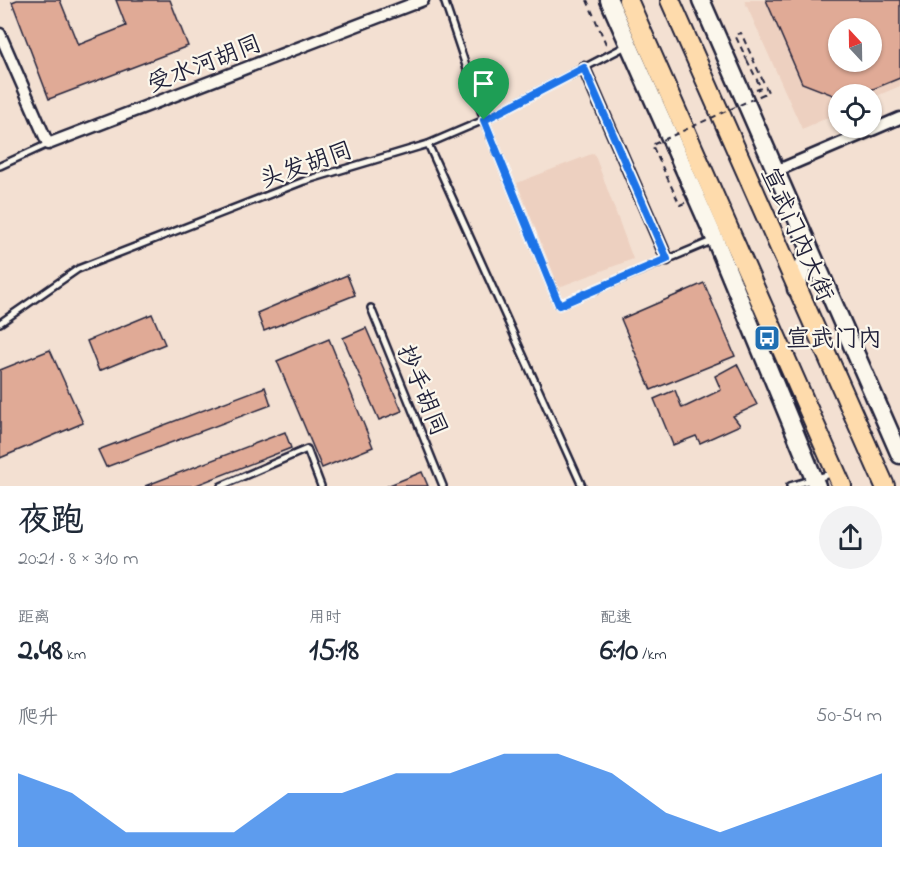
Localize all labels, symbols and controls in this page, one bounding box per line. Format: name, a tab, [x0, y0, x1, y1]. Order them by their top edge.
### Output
north arrow	[828, 18, 882, 72]
map controls	[828, 18, 882, 138]
street label: 受水河胡同	[143, 27, 267, 103]
pin	[458, 58, 509, 120]
icon: arrive	[467, 67, 500, 100]
button: locate	[828, 84, 882, 138]
street label: 头发胡同	[256, 134, 358, 199]
street label: 宣武门内大街	[750, 162, 841, 308]
bus stop icon: 宣武门内	[752, 323, 782, 353]
place label: 宣武门内	[786, 323, 882, 358]
street label: 抄手胡同	[386, 340, 455, 442]
text: 夜跑	[18, 498, 84, 546]
button: share	[819, 506, 882, 569]
text: 20:21 · 8 × 310 m	[18, 545, 139, 574]
text: 距离	[18, 606, 50, 630]
text: 用时	[309, 606, 341, 630]
text: 配速	[600, 606, 632, 630]
text: 2.48	[18, 630, 63, 674]
text: 15:18	[309, 630, 359, 674]
text: 6:10	[600, 630, 638, 674]
text: km	[63, 643, 86, 667]
text: /km	[638, 643, 667, 667]
text: 50–54 m	[816, 702, 882, 731]
text: 爬升	[18, 704, 58, 733]

